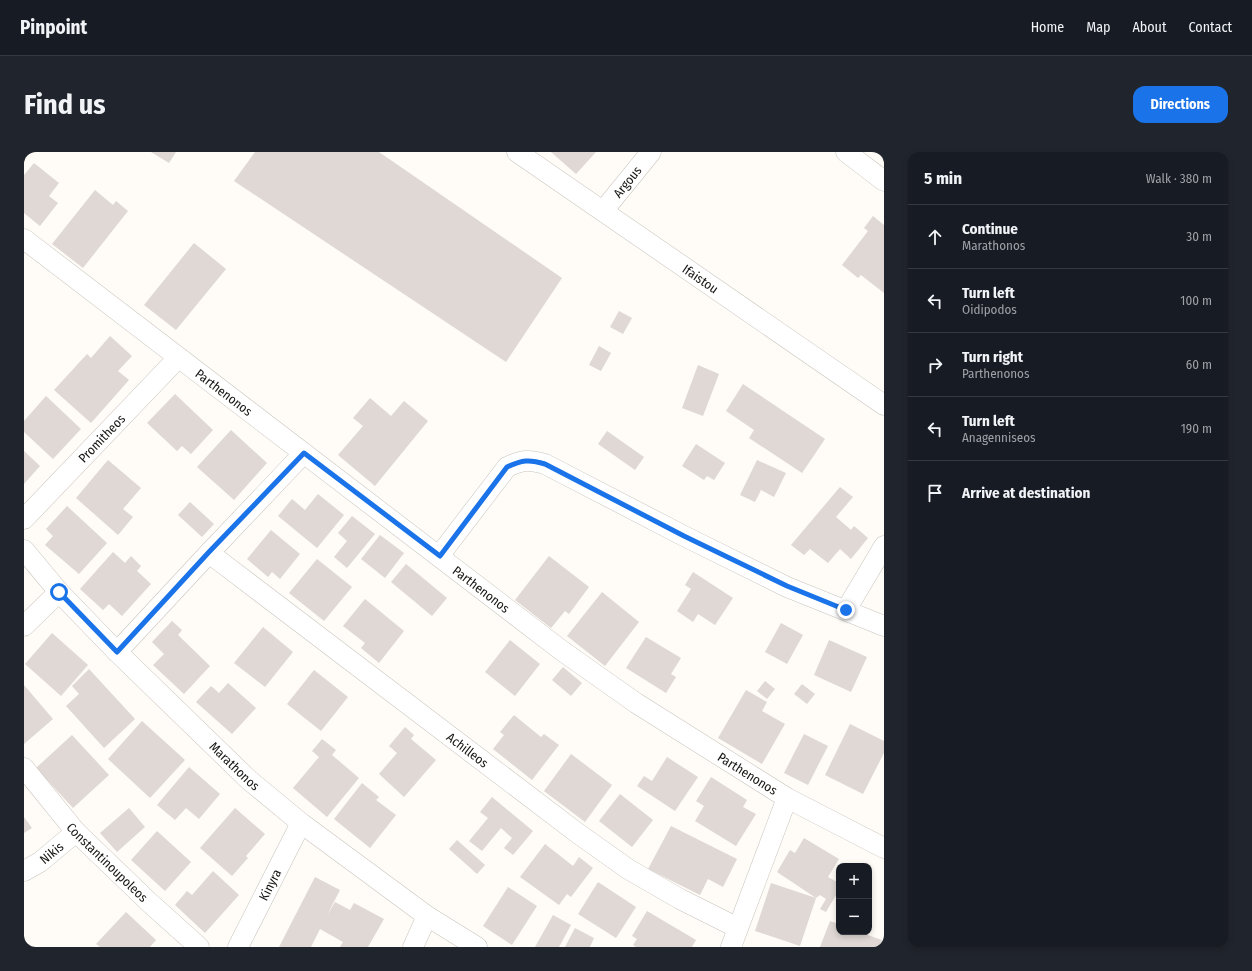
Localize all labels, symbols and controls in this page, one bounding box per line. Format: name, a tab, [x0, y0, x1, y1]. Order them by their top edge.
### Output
text: Pinpoint	[20, 16, 87, 39]
text: Home	[1031, 19, 1064, 36]
text: Map	[1086, 19, 1110, 36]
text: About	[1132, 19, 1167, 36]
text: Contact	[1189, 19, 1232, 36]
button: Directions	[1133, 86, 1228, 123]
text: Find us	[24, 88, 106, 121]
street label: Argous	[610, 162, 645, 200]
text: 5 min	[924, 168, 962, 189]
text: Walk · 380 m	[1146, 171, 1212, 186]
text: Continue	[962, 220, 1018, 238]
icon: ahead	[924, 226, 946, 248]
text: 30 m	[1186, 229, 1212, 244]
text: Marathonos	[962, 238, 1025, 253]
street label: Ifaistou	[680, 261, 721, 296]
text: Turn left	[962, 284, 1015, 302]
icon: left	[924, 290, 946, 312]
text: 100 m	[1180, 293, 1212, 308]
text: Oidipodos	[962, 302, 1017, 317]
text: Turn right	[962, 348, 1023, 366]
icon: right	[924, 354, 946, 376]
text: 60 m	[1186, 357, 1212, 372]
street label: Parthenonos	[193, 366, 256, 419]
text: Parthenonos	[962, 366, 1029, 381]
street label: Promitheos	[75, 411, 128, 465]
text: Turn left	[962, 412, 1015, 430]
icon: left	[924, 418, 946, 440]
text: 190 m	[1181, 421, 1212, 436]
text: Anagenniseos	[962, 430, 1036, 445]
icon: arrive	[924, 482, 946, 504]
text: Arrive at destination	[962, 484, 1090, 502]
street label: Parthenonos	[450, 563, 513, 616]
route start	[50, 583, 68, 601]
route end	[837, 601, 855, 619]
street label: Achilleos	[444, 729, 492, 771]
street label: Marathonos	[207, 739, 263, 794]
street label: Parthenonos	[715, 749, 781, 798]
street label: Constantinoupoleos	[64, 820, 152, 905]
street label: Nikis	[36, 838, 66, 867]
map controls	[836, 863, 872, 935]
button: +	[836, 863, 872, 899]
street label: Kinyra	[255, 866, 284, 903]
button: −	[836, 899, 872, 935]

